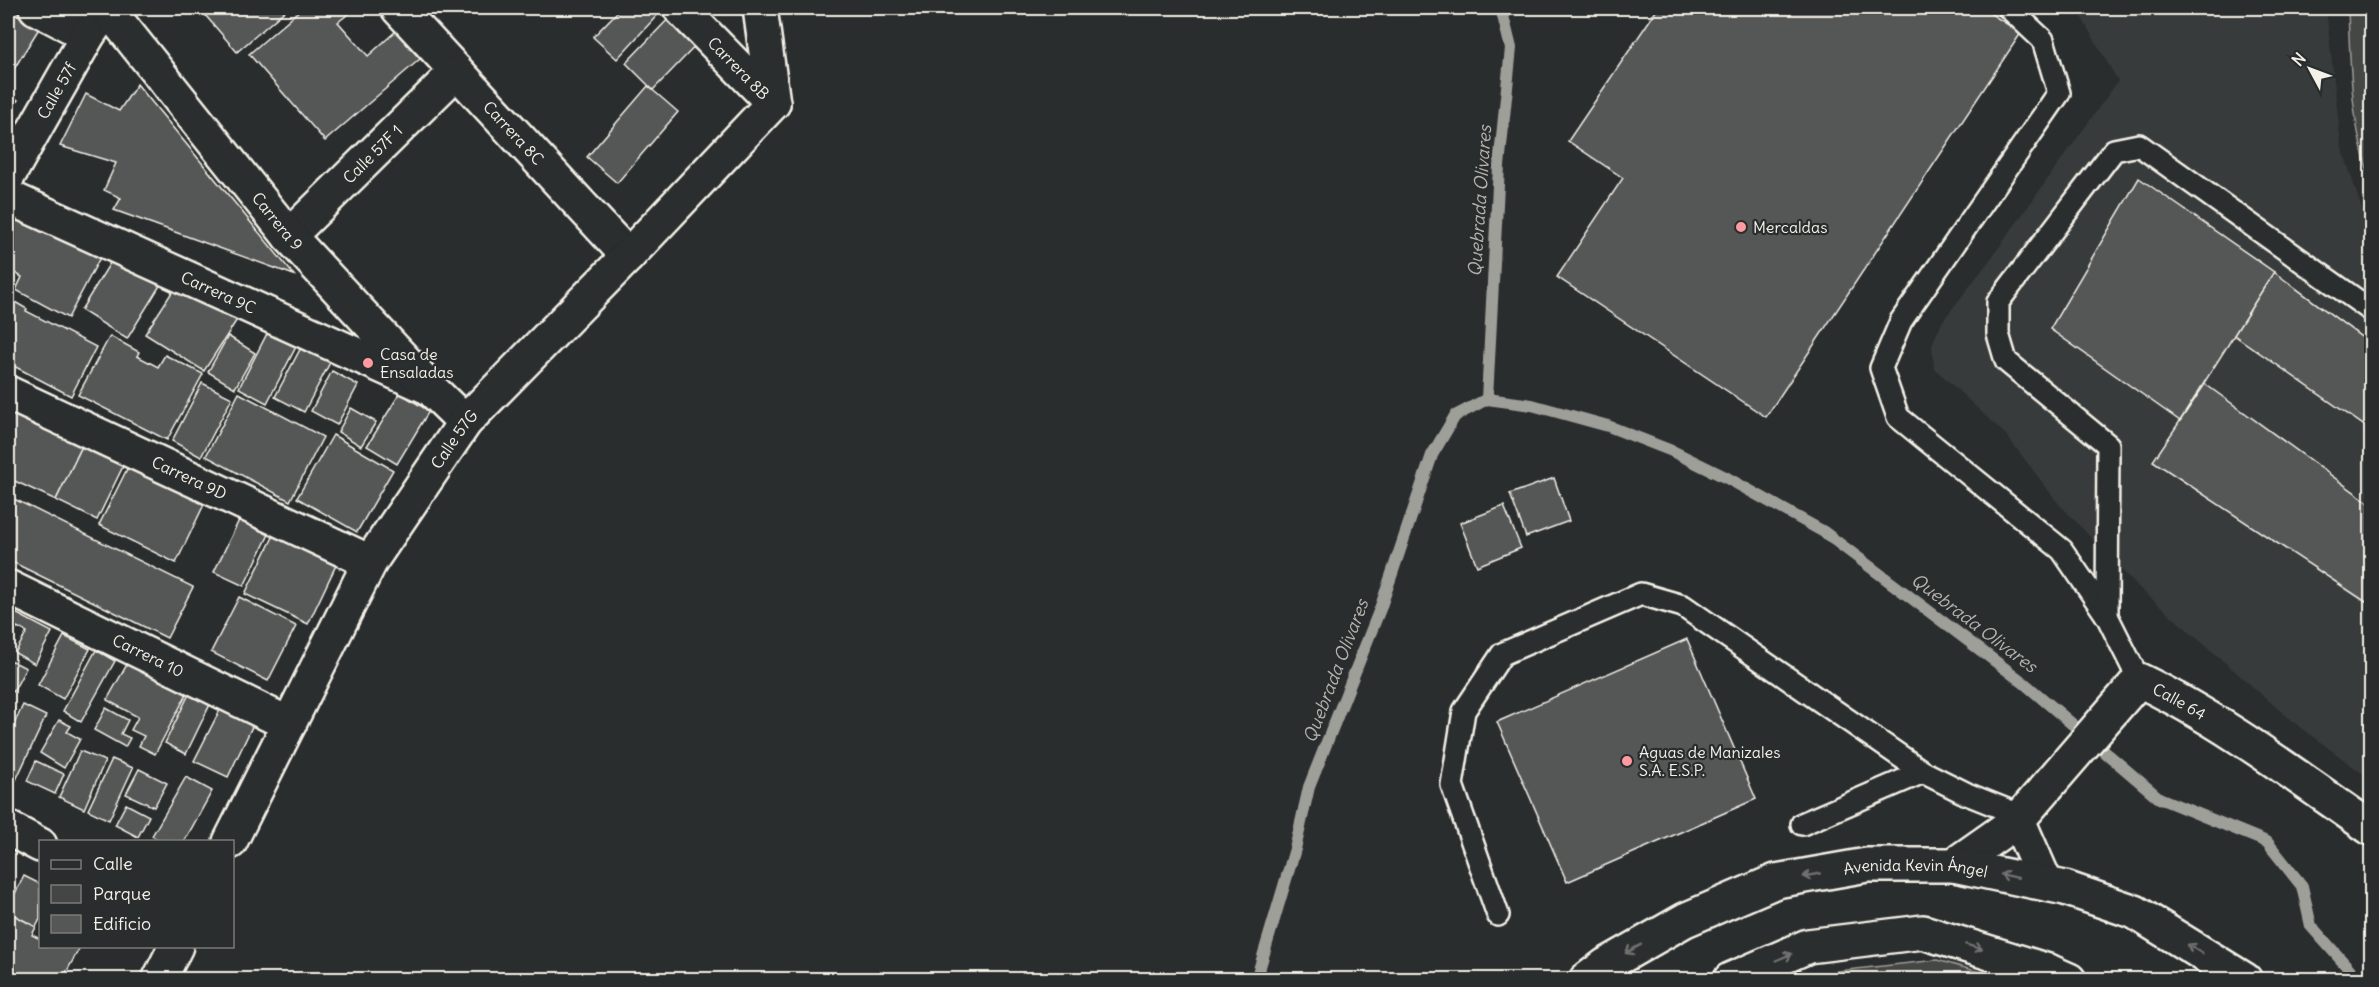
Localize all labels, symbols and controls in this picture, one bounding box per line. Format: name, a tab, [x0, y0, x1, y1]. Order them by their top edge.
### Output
street label: Carrera 8B	[704, 33, 774, 104]
north arrow	[2280, 39, 2340, 99]
text: N	[2288, 48, 2310, 70]
street label: Calle 57f	[33, 58, 81, 122]
street label: Carrera 8C	[479, 97, 548, 169]
street label: Calle 57F 1	[339, 120, 406, 188]
water label: Quebrada Olivares	[1463, 123, 1496, 277]
street label: Carrera 9	[248, 188, 307, 254]
place label: Mercaldas	[1753, 217, 1827, 237]
marker: Mercaldas	[1734, 220, 1748, 234]
street label: Carrera 9C	[178, 267, 259, 318]
place label: Casa de Ensaladas	[380, 344, 453, 382]
marker: Casa de Ensaladas	[361, 356, 375, 370]
street label: Calle 57G	[426, 405, 482, 472]
street label: Carrera 9D	[148, 451, 230, 504]
water label: Quebrada Olivares	[1907, 568, 2043, 679]
water label: Quebrada Olivares	[1298, 594, 1374, 746]
street label: Carrera 10	[109, 630, 187, 681]
street label: Calle 64	[2150, 679, 2210, 724]
place label: Aguas de Manizales S.A. E.S.P.	[1639, 742, 1780, 780]
marker: Aguas de Manizales S.A. E.S.P.	[1620, 754, 1634, 768]
legend	[39, 840, 234, 948]
text: Calle	[93, 852, 133, 875]
street label: Avenida Kevin Ángel	[1842, 855, 1990, 882]
one-way arrow	[1803, 869, 1823, 880]
one-way arrow	[2000, 870, 2020, 881]
text: Parque	[93, 882, 151, 905]
text: Edificio	[93, 912, 151, 935]
one-way arrow	[2187, 942, 2204, 954]
one-way arrow	[1964, 943, 1983, 954]
one-way arrow	[1625, 944, 1643, 955]
one-way arrow	[1775, 950, 1793, 961]

